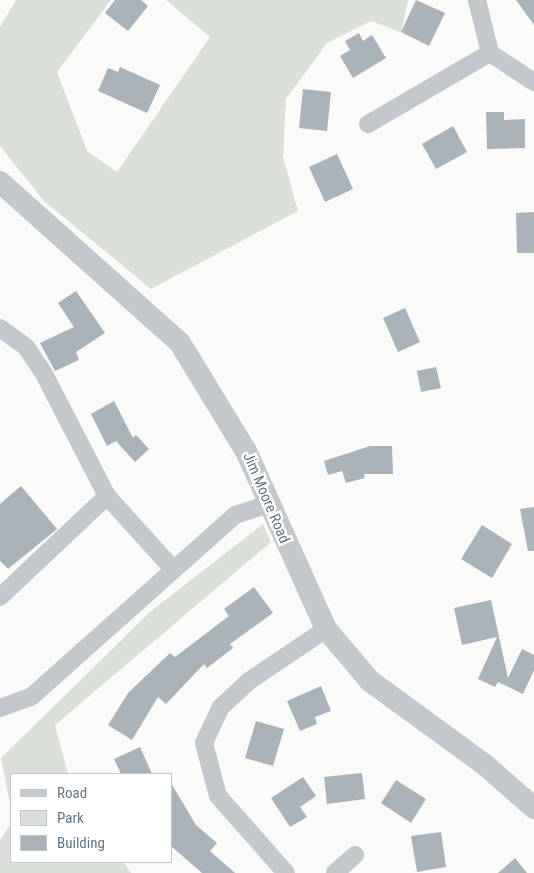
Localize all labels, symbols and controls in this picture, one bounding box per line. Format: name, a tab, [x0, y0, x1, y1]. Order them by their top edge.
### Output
street label: Jim Moore Road	[239, 450, 293, 546]
legend	[10, 773, 172, 863]
text: Road	[57, 784, 87, 802]
text: Park	[57, 809, 84, 827]
text: Building	[57, 834, 105, 852]

